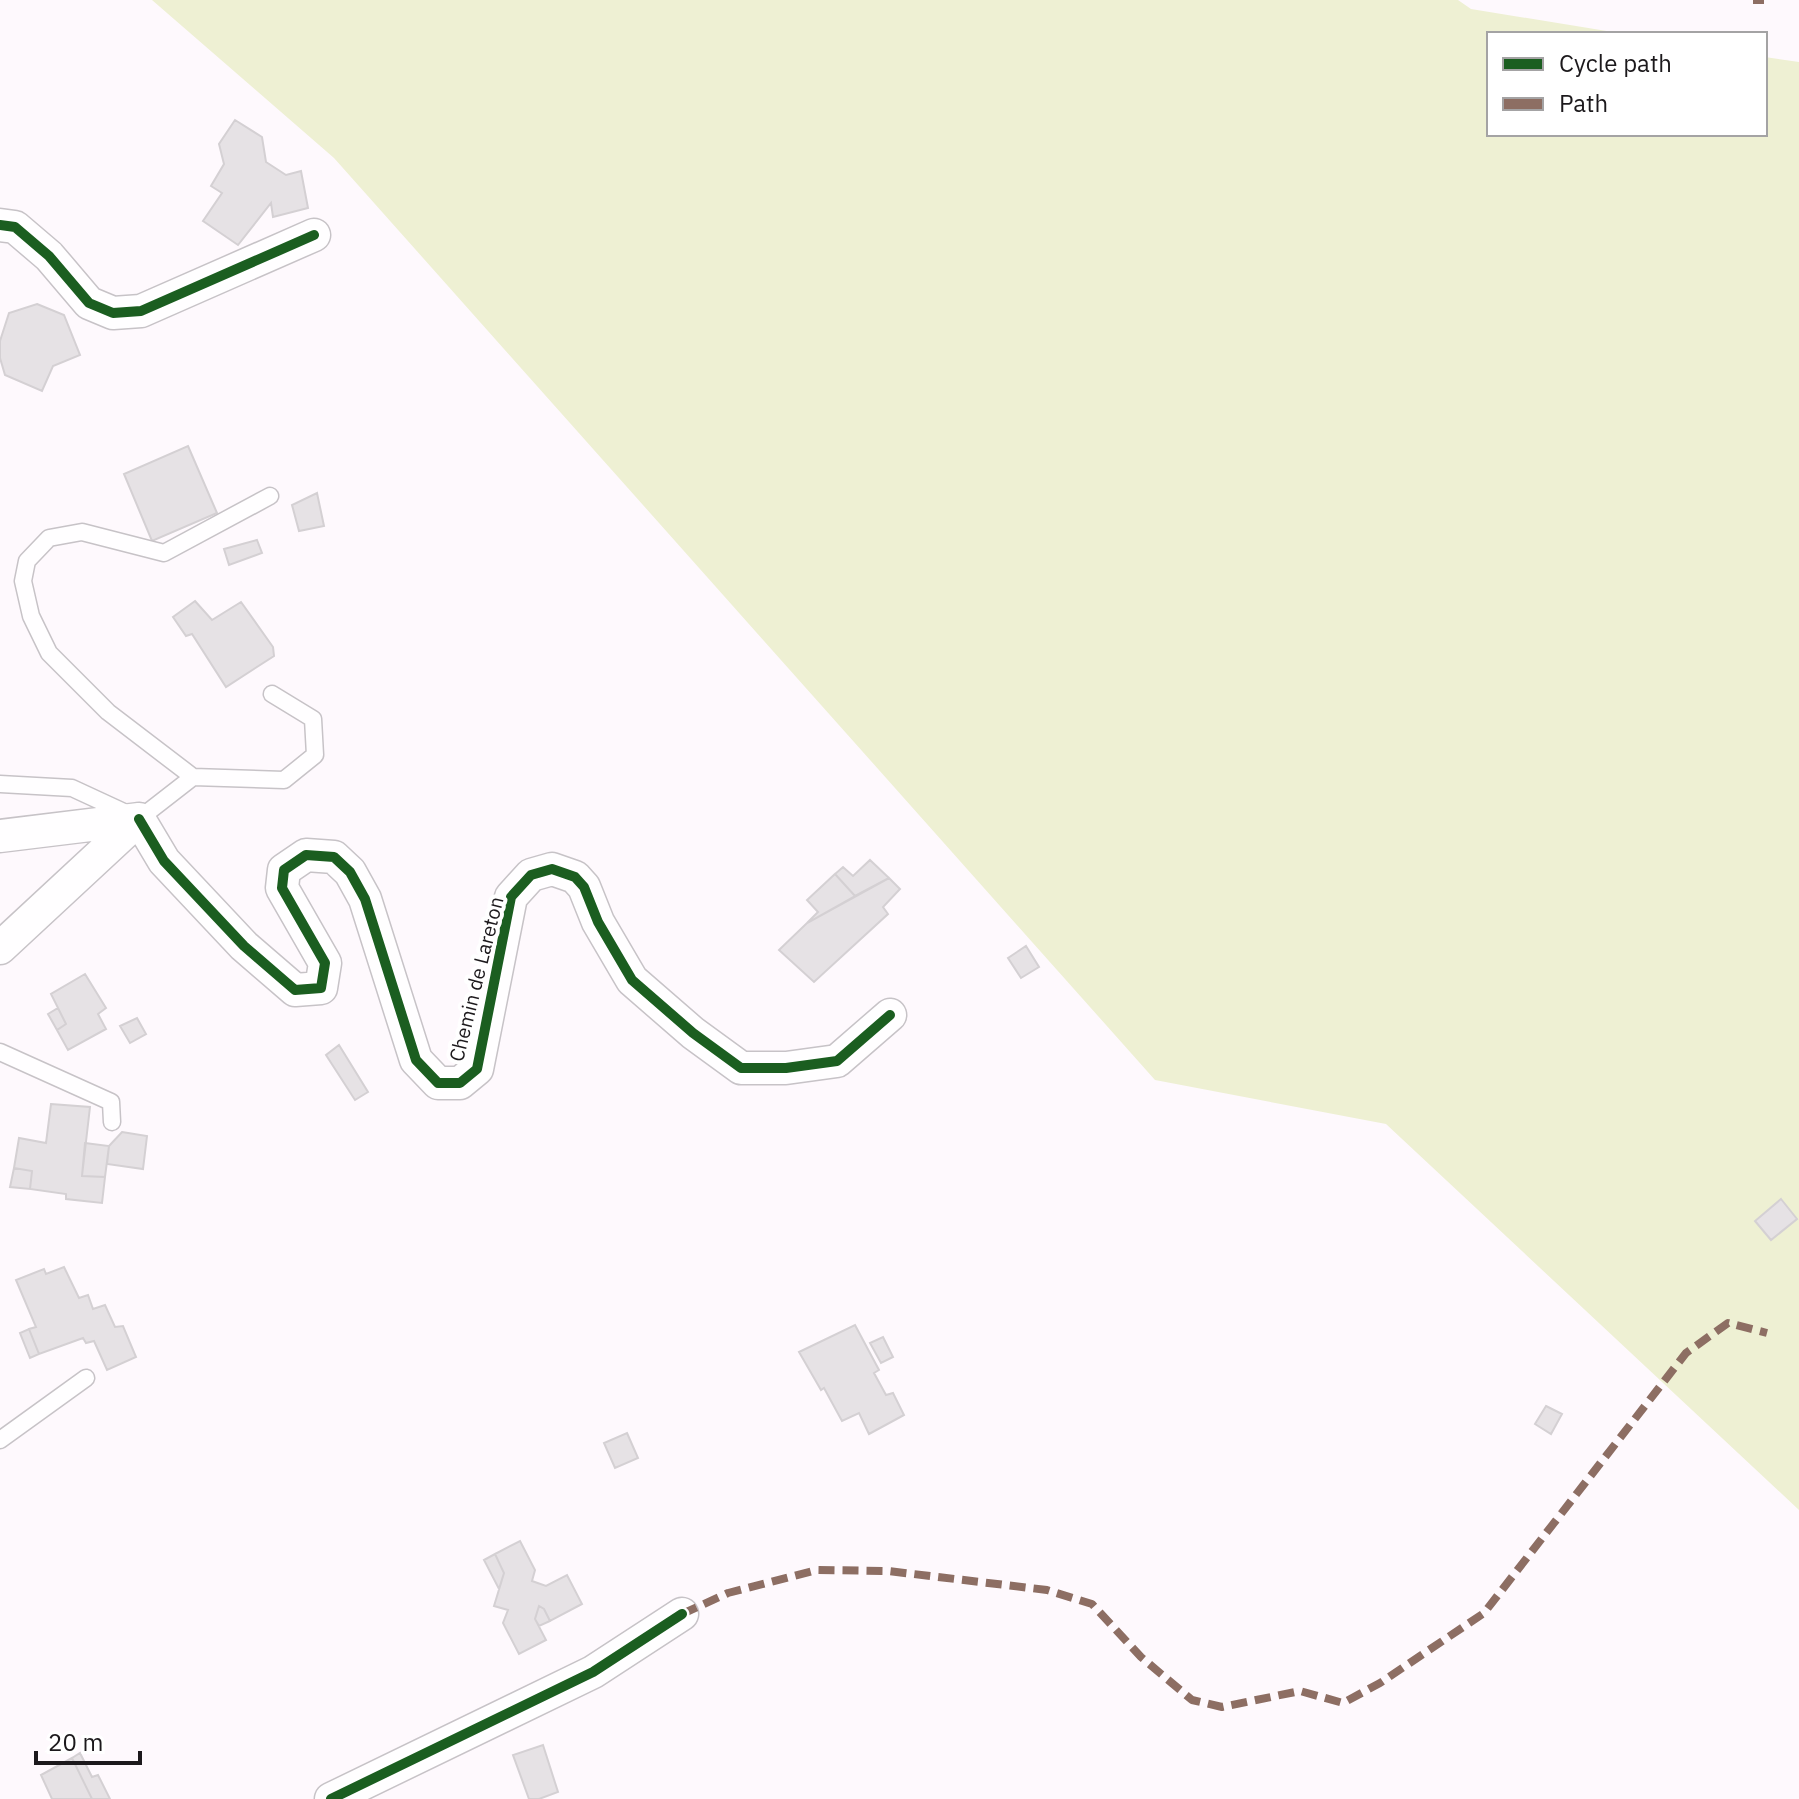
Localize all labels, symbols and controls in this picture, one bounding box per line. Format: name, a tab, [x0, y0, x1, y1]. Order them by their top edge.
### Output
legend	[1487, 32, 1767, 136]
text: Cycle path	[1559, 47, 1672, 79]
text: Path	[1559, 87, 1608, 119]
street label: Chemin de Lareton	[442, 894, 510, 1064]
scale bar	[36, 1715, 140, 1765]
text: 20 m	[48, 1726, 103, 1758]

